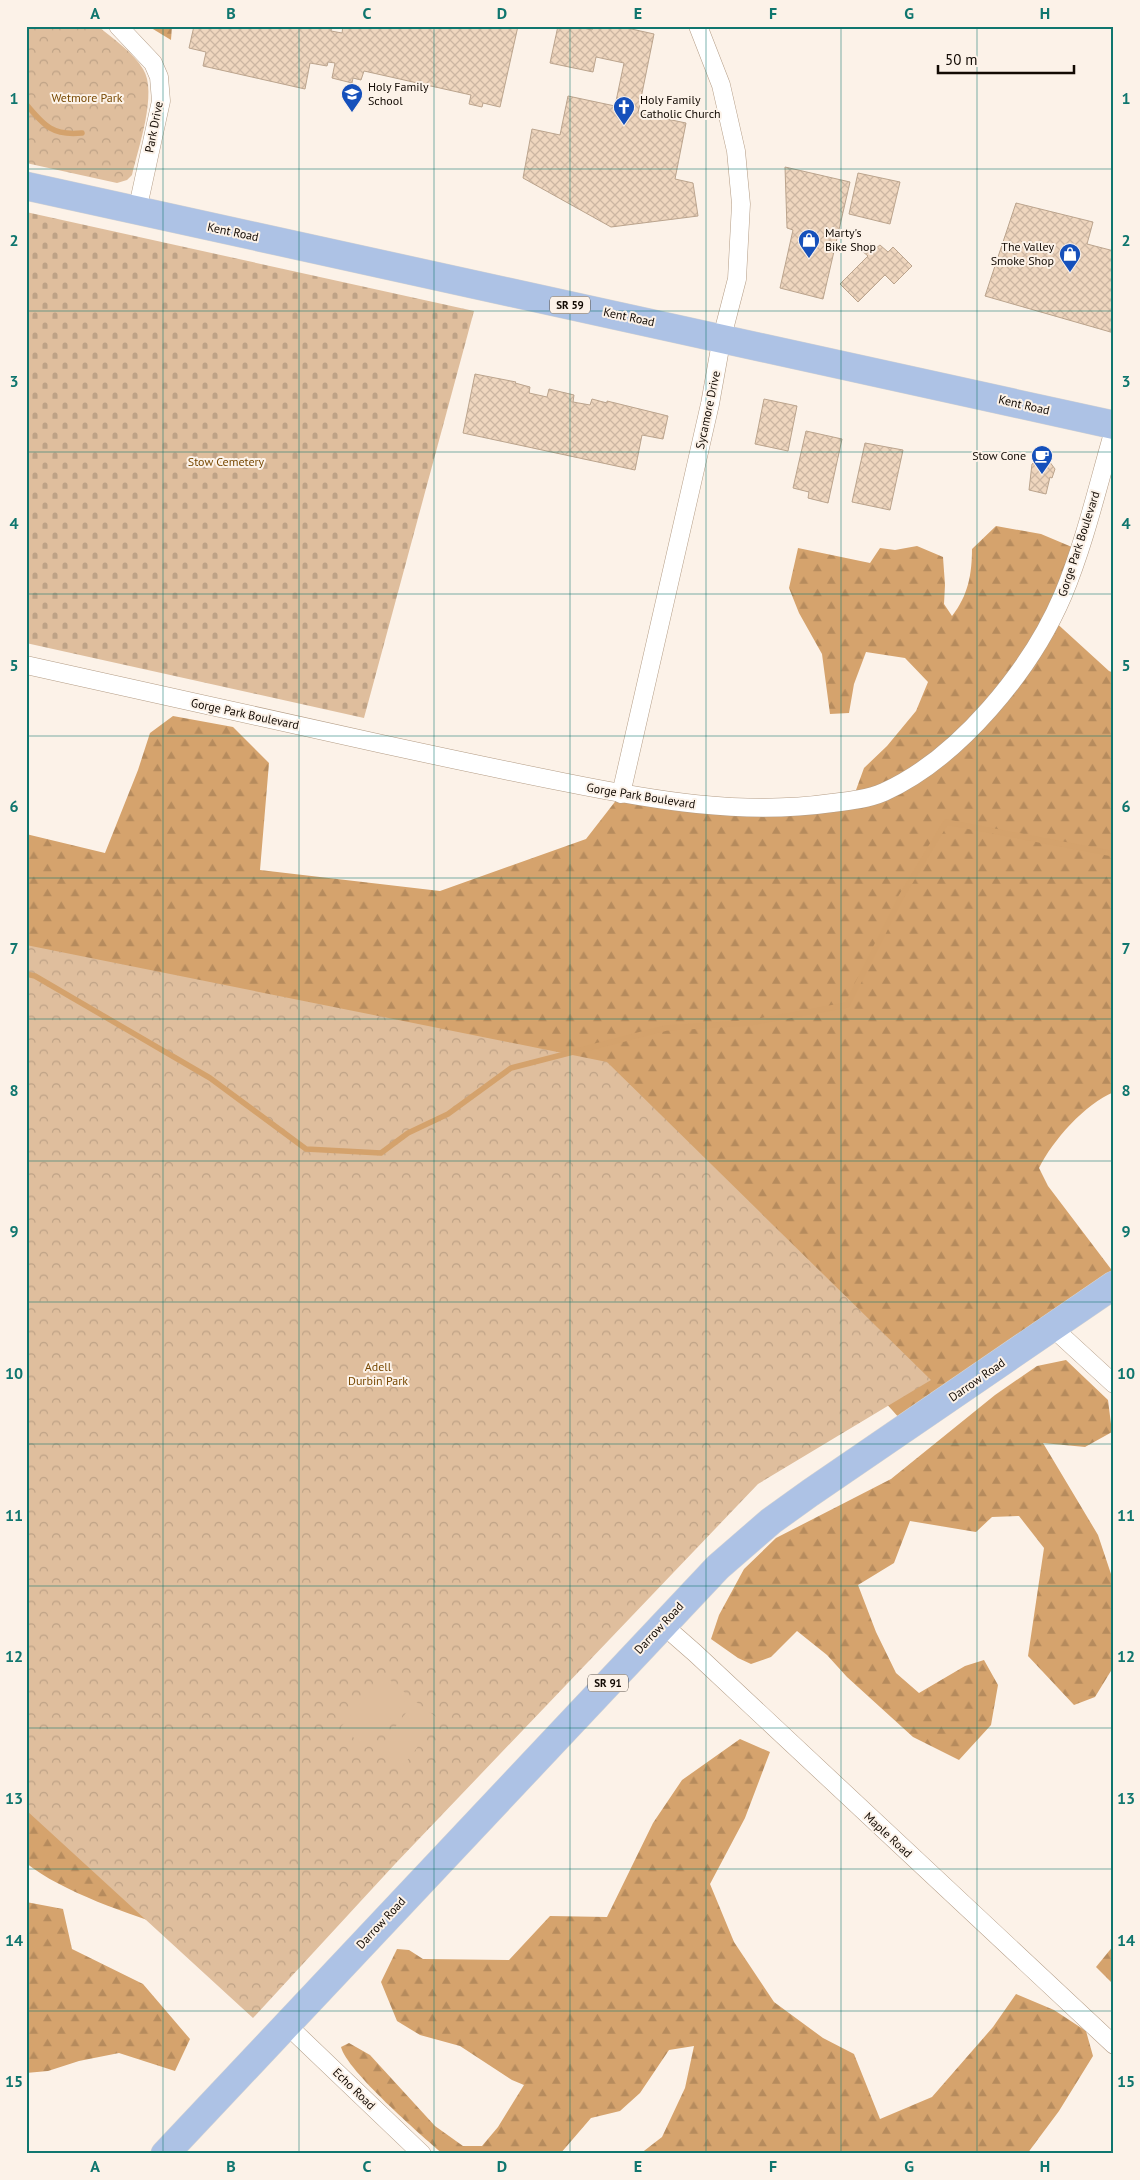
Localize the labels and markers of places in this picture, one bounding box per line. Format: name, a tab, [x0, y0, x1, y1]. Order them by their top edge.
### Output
place label: Holy Family School	[368, 79, 429, 108]
school or university icon: Holy Family School	[340, 82, 364, 113]
place label: Holy Family Catholic Church	[640, 92, 721, 121]
church icon: Holy Family Catholic Church	[612, 95, 636, 126]
place label: Marty's Bike Shop	[825, 225, 876, 254]
shop icon: Marty's Bike Shop	[797, 228, 821, 259]
place label: The Valley Smoke Shop	[991, 239, 1054, 268]
shop icon: The Valley Smoke Shop	[1058, 242, 1082, 273]
cafe icon: Stow Cone	[1030, 444, 1054, 475]
place label: Stow Cone	[972, 448, 1026, 463]

